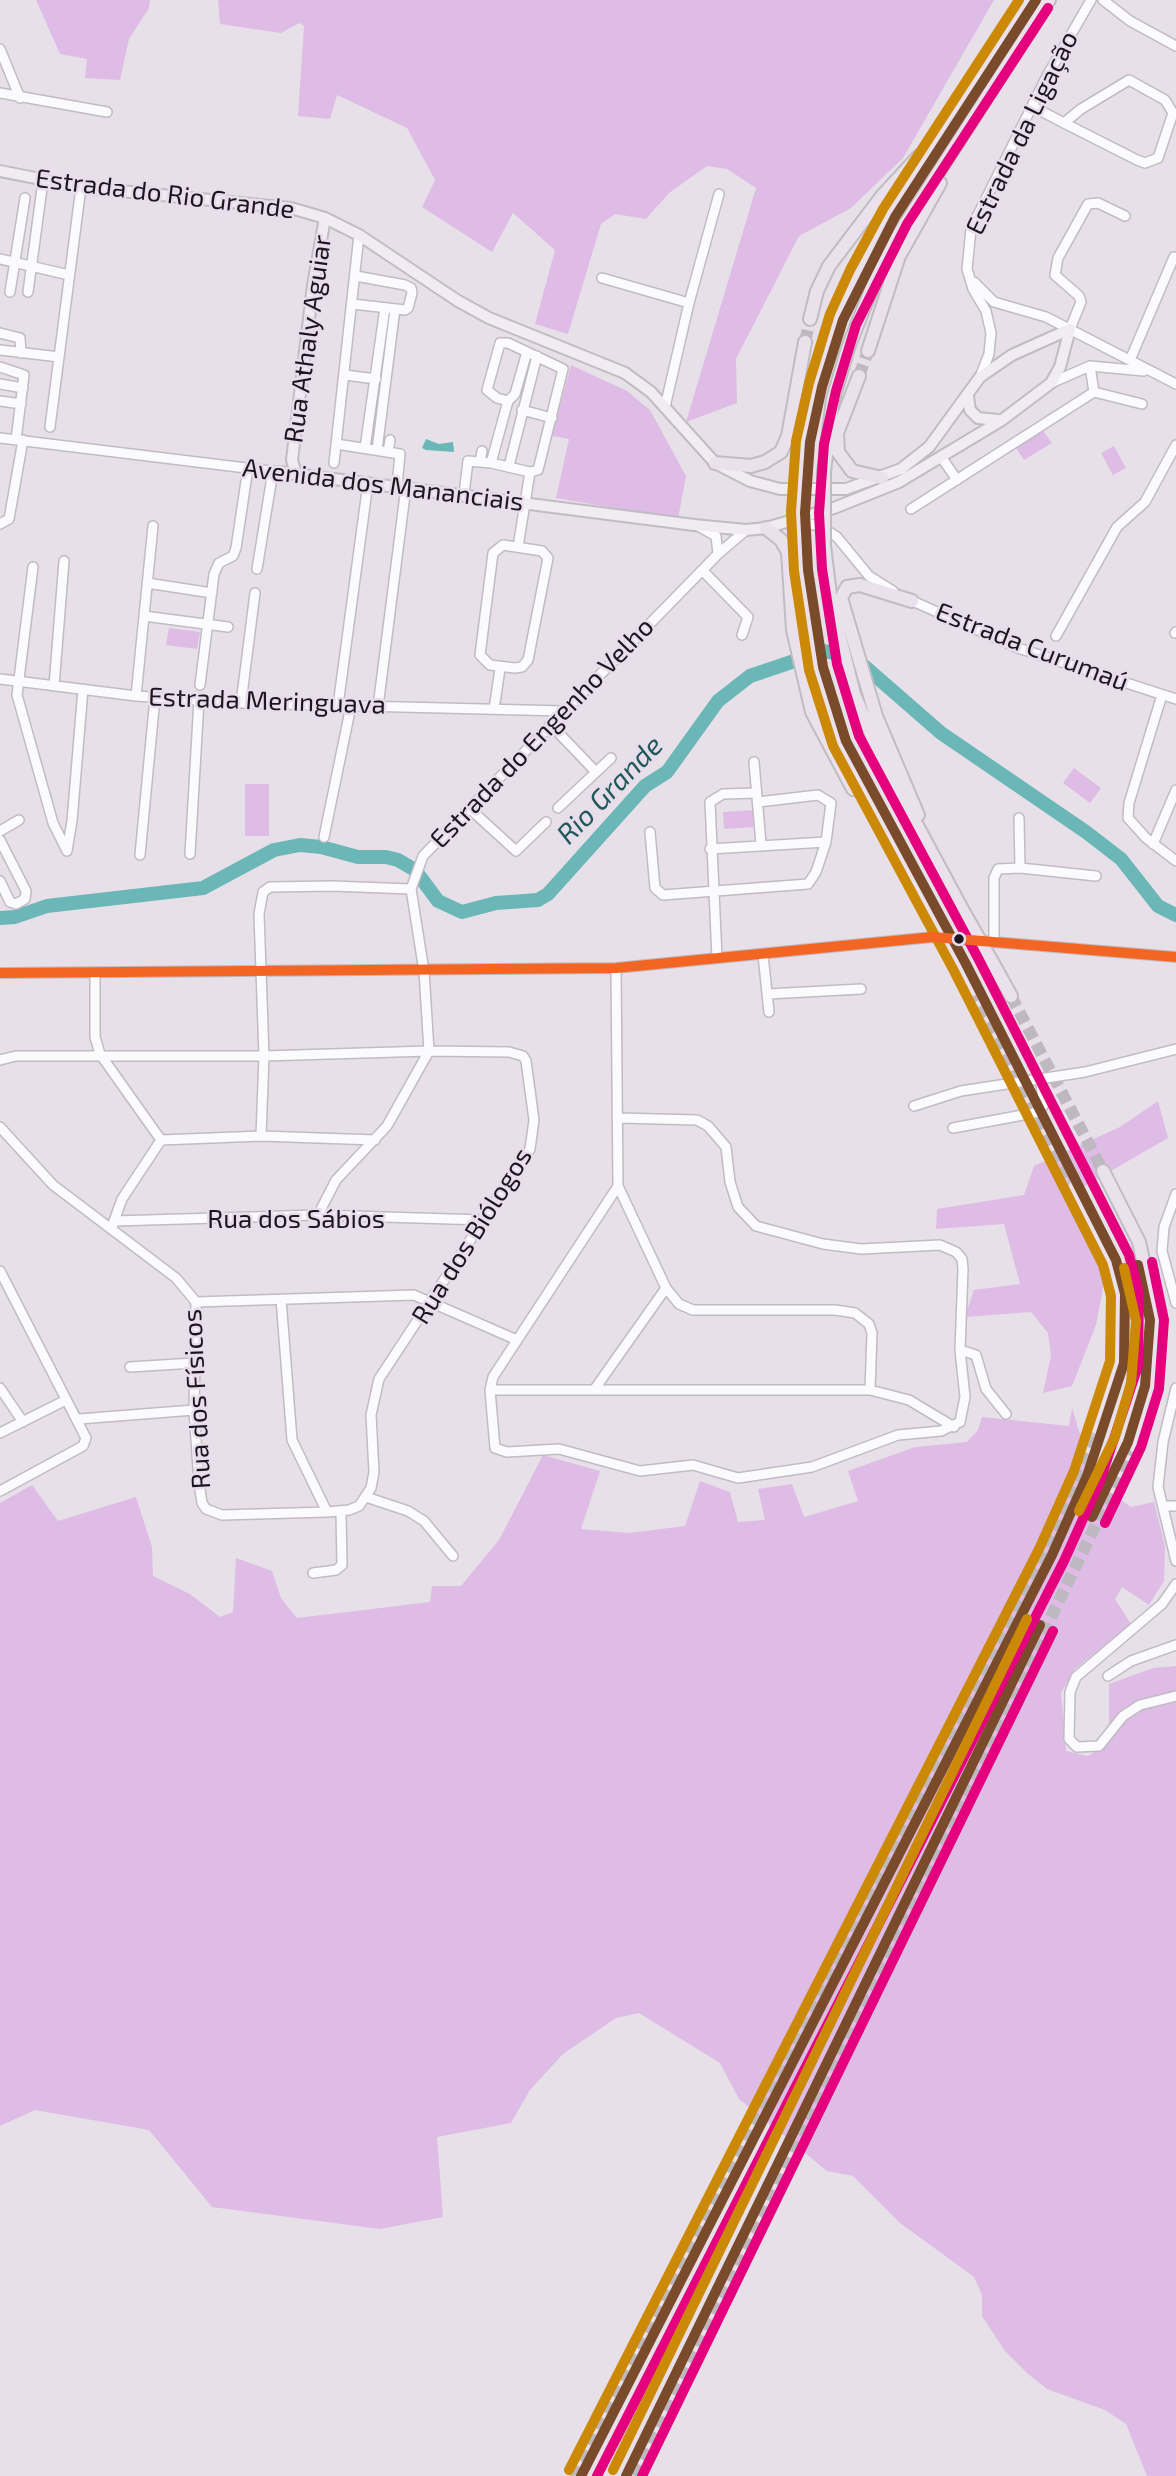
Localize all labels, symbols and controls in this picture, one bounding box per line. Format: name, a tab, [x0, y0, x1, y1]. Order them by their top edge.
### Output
street label: Estrada da Ligação	[959, 26, 1085, 240]
street label: Estrada do Rio Grande	[34, 163, 296, 225]
street label: Rua Athaly Aguiar	[278, 233, 338, 445]
street label: Avenida dos Mananciais	[241, 452, 525, 518]
street label: Estrada Curumaú	[931, 596, 1133, 698]
street label: Estrada do Engenho Velho	[424, 611, 660, 855]
street label: Estrada Meringuava	[148, 681, 386, 721]
water label: Rio Grande	[550, 729, 670, 851]
unlabelled marker	[952, 932, 966, 946]
street label: Rua dos Biólogos	[405, 1142, 539, 1330]
street label: Rua dos Sábios	[207, 1203, 385, 1235]
street label: Rua dos Físicos	[177, 1308, 217, 1490]

